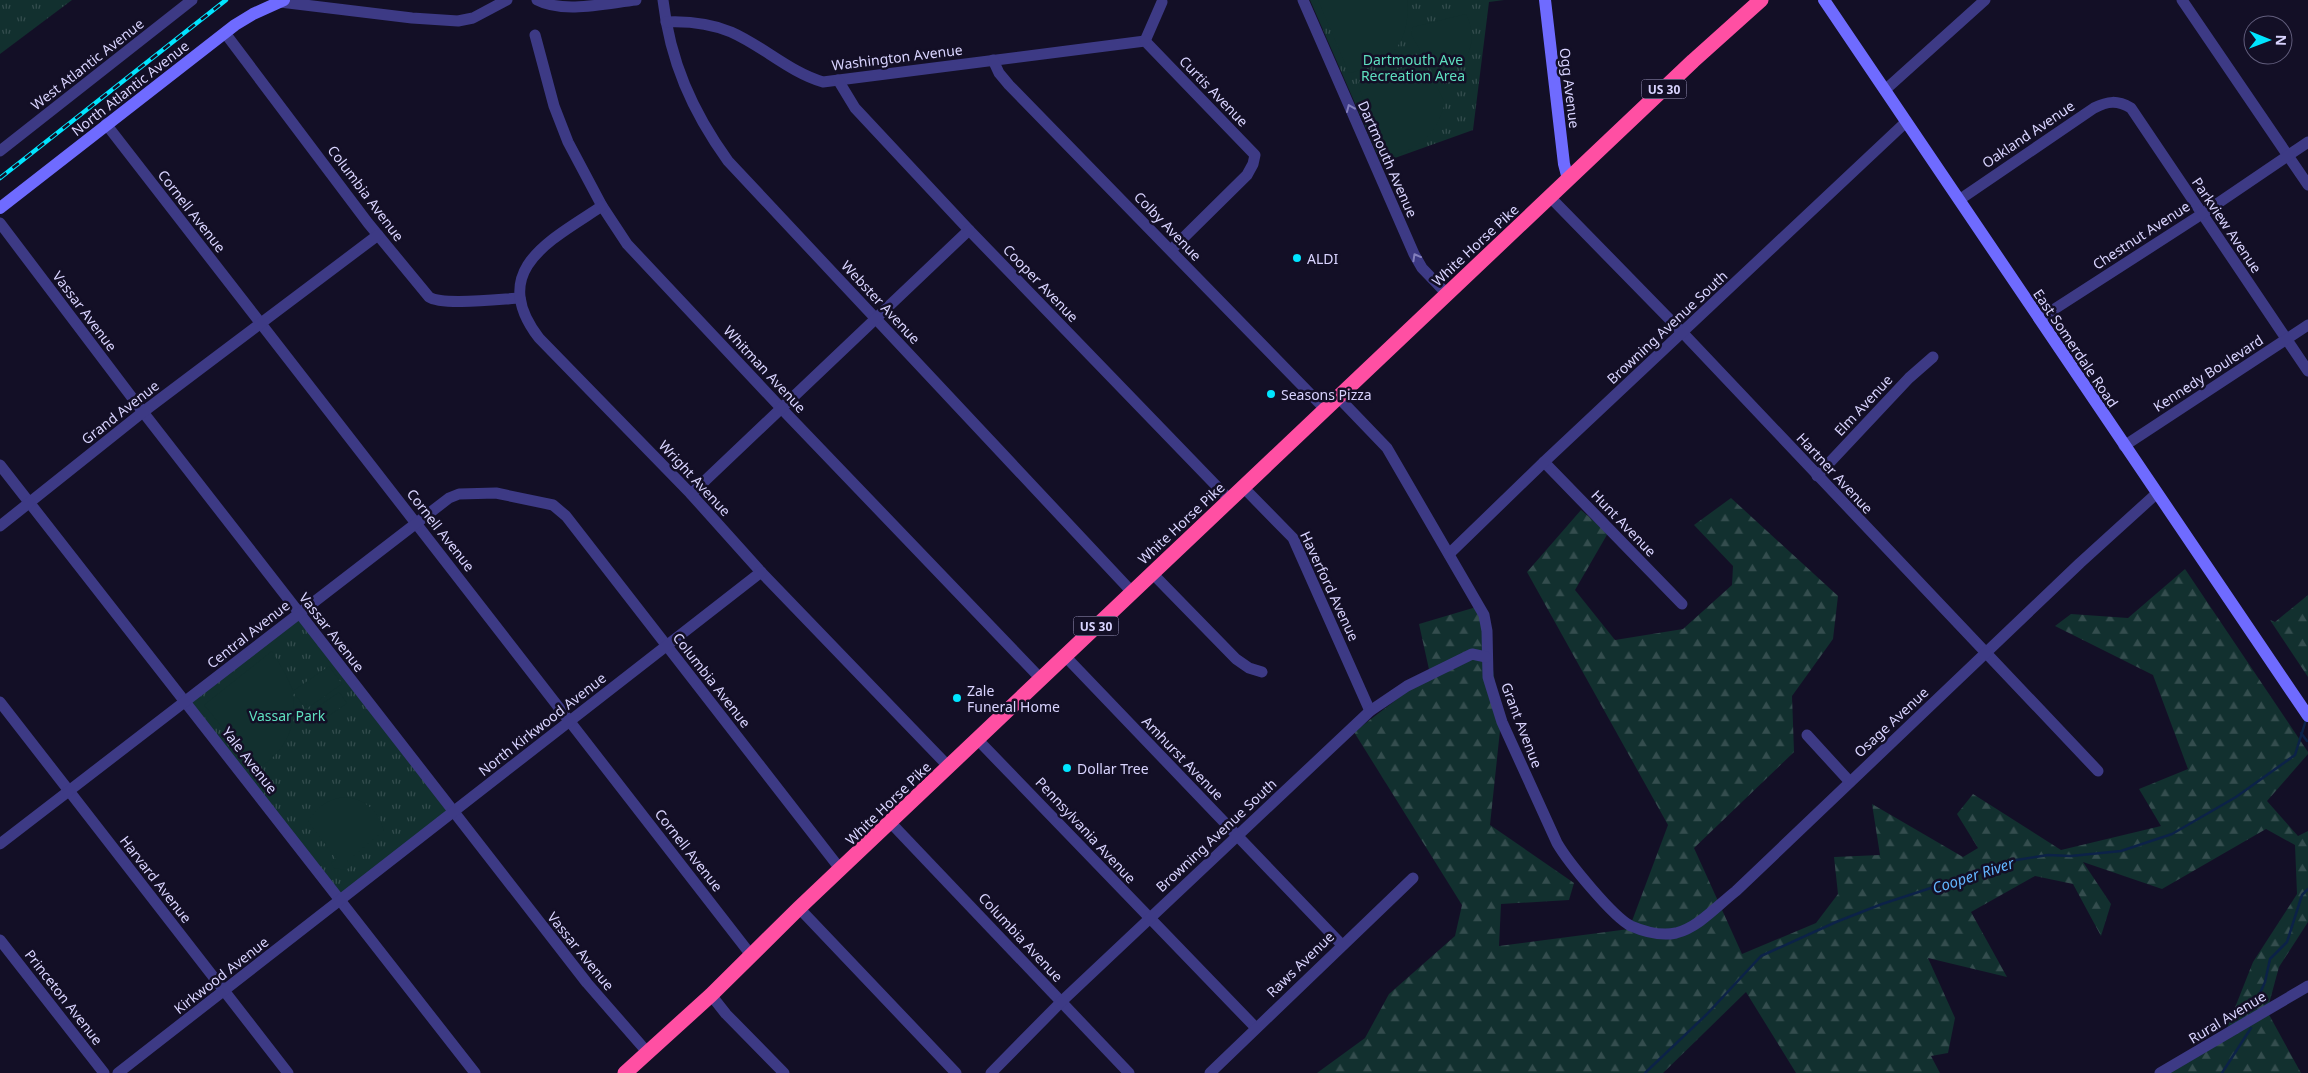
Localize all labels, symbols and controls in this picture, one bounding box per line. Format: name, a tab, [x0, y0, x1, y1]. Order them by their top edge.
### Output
street label: West Atlantic Avenue	[27, 14, 147, 114]
north arrow	[2243, 15, 2293, 65]
text: N	[2272, 34, 2291, 46]
street label: North Atlantic Avenue	[67, 36, 193, 140]
street label: Washington Avenue	[830, 40, 964, 74]
street label: Ogg Avenue	[1556, 47, 1584, 129]
park label: Dartmouth Ave Recreation Area	[1361, 50, 1465, 85]
street label: Curtis Avenue	[1175, 52, 1253, 131]
road number: US 30	[1642, 80, 1686, 98]
street label: Oakland Avenue	[1978, 96, 2078, 172]
street label: Dartmouth Avenue	[1354, 98, 1422, 220]
one-way arrow	[1345, 104, 1356, 113]
street label: Columbia Avenue	[324, 141, 408, 245]
street label: Cornell Avenue	[154, 166, 230, 256]
street label: Parkview Avenue	[2188, 173, 2266, 277]
street label: Colby Avenue	[1130, 187, 1206, 265]
street label: Chestnut Avenue	[2089, 196, 2193, 274]
street label: White Horse Pike	[1427, 200, 1523, 290]
street label: Cooper Avenue	[999, 240, 1083, 326]
place label: ALDI	[1307, 249, 1339, 268]
marker: ALDI	[1291, 252, 1303, 264]
one-way arrow	[1412, 253, 1422, 262]
street label: Webster Avenue	[837, 256, 925, 348]
street label: Browning Avenue South	[1603, 266, 1731, 388]
street label: Vassar Avenue	[49, 267, 121, 355]
street label: East Somerdale Road	[2029, 285, 2123, 411]
street label: Whitman Avenue	[720, 321, 810, 417]
street label: Kennedy Boulevard	[2149, 330, 2267, 416]
street label: Elm Avenue	[1830, 370, 1896, 440]
street label: Grand Avenue	[77, 376, 163, 448]
place label: Seasons Pizza	[1281, 385, 1372, 404]
marker: Seasons Pizza	[1265, 388, 1277, 400]
street label: Hartner Avenue	[1793, 428, 1878, 518]
street label: Wright Avenue	[655, 436, 735, 520]
street label: White Horse Pike	[1133, 478, 1229, 568]
street label: Cornell Avenue	[403, 485, 479, 575]
street label: Hunt Avenue	[1587, 486, 1661, 560]
street label: Haverford Avenue	[1296, 528, 1364, 644]
street label: Vassar Avenue	[295, 588, 369, 676]
street label: Central Avenue	[203, 596, 293, 672]
road number: US 30	[1074, 616, 1118, 636]
street label: Columbia Avenue	[669, 629, 755, 731]
street label: North Kirkwood Avenue	[474, 668, 610, 780]
street label: Grant Avenue	[1497, 680, 1547, 771]
place label: Zale Funeral Home	[967, 681, 1060, 716]
street label: Osage Avenue	[1850, 683, 1932, 761]
marker: Zale Funeral Home	[951, 692, 963, 704]
park label: Vassar Park	[249, 706, 326, 725]
street label: Amhurst Avenue	[1138, 712, 1228, 804]
street label: Yale Avenue	[218, 723, 282, 797]
street label: White Horse Pike	[841, 757, 935, 849]
place label: Dollar Tree	[1077, 759, 1149, 778]
marker: Dollar Tree	[1061, 762, 1073, 774]
street label: Pennsylvania Avenue	[1032, 773, 1140, 887]
street label: Browning Avenue South	[1152, 774, 1280, 896]
street label: Cornell Avenue	[651, 805, 727, 895]
street label: Harvard Avenue	[116, 831, 196, 927]
water label: Cooper River	[1930, 852, 2017, 898]
street label: Columbia Avenue	[975, 888, 1067, 986]
street label: Vassar Avenue	[543, 908, 619, 994]
street label: Raws Avenue	[1262, 927, 1338, 1001]
street label: Kirkwood Avenue	[170, 932, 272, 1018]
street label: Princeton Avenue	[21, 945, 107, 1049]
street label: Rural Avenue	[2185, 986, 2269, 1048]

